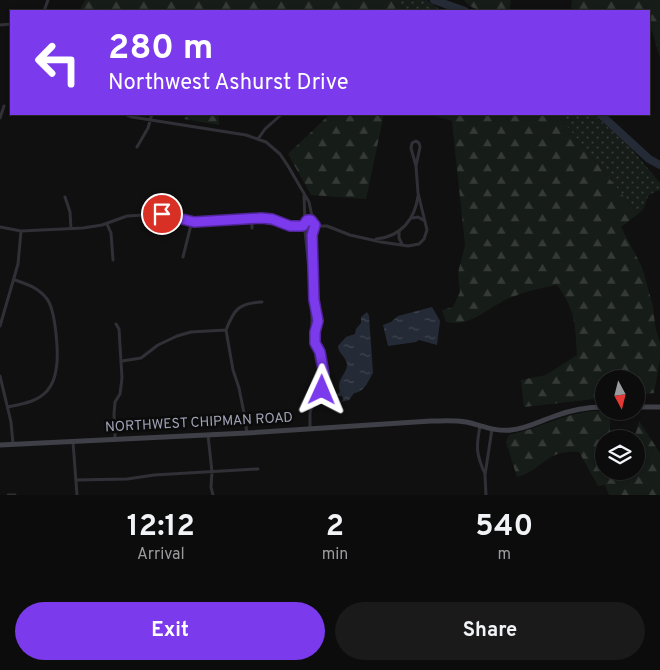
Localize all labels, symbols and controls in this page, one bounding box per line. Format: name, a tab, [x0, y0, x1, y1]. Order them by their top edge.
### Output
text: 280 m	[108, 27, 213, 71]
icon: left	[25, 30, 90, 95]
text: Northwest Ashurst Drive	[108, 70, 349, 97]
pin	[141, 193, 183, 235]
icon: arrive	[148, 200, 176, 228]
position arrow	[295, 363, 347, 415]
north arrow	[595, 370, 645, 420]
map controls	[595, 370, 645, 480]
street label: NORTHWEST CHIPMAN ROAD	[105, 410, 293, 436]
button: layers	[595, 430, 645, 480]
text: 12:12	[127, 509, 195, 546]
text: 2	[326, 509, 344, 546]
text: 540	[475, 509, 533, 546]
text: Arrival	[137, 545, 185, 565]
text: min	[322, 545, 348, 565]
text: m	[497, 545, 511, 565]
button: Exit	[15, 602, 325, 660]
button: Share	[335, 602, 645, 660]

